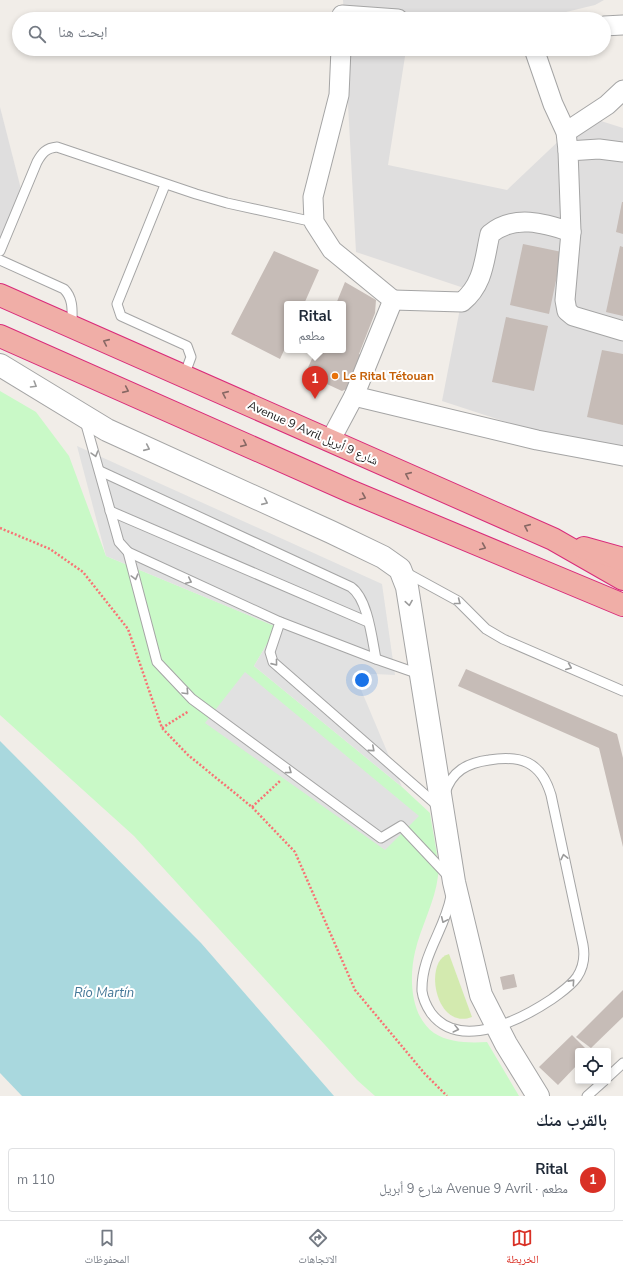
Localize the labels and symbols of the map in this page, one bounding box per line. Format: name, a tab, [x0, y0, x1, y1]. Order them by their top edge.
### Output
one-way arrow	[103, 339, 111, 347]
pin: 1	[302, 366, 328, 399]
place label: Le Rital Tétouan	[343, 368, 434, 384]
marker: Le Rital Tétouan	[330, 371, 340, 381]
one-way arrow	[30, 381, 37, 388]
one-way arrow	[121, 385, 129, 393]
one-way arrow	[222, 391, 229, 399]
street label: Avenue 9 Avril شارع 9 أبريل	[245, 397, 381, 469]
one-way arrow	[241, 439, 248, 447]
one-way arrow	[143, 444, 150, 452]
one-way arrow	[90, 451, 99, 458]
one-way arrow	[405, 472, 412, 480]
one-way arrow	[359, 492, 366, 500]
one-way arrow	[261, 497, 269, 505]
one-way arrow	[524, 524, 531, 532]
one-way arrow	[479, 542, 486, 550]
one-way arrow	[130, 573, 138, 580]
one-way arrow	[186, 576, 193, 584]
one-way arrow	[454, 598, 461, 605]
one-way arrow	[405, 600, 413, 606]
one-way arrow	[270, 658, 277, 666]
one-way arrow	[564, 662, 572, 670]
your location	[352, 670, 372, 690]
one-way arrow	[181, 687, 189, 695]
one-way arrow	[367, 745, 375, 752]
one-way arrow	[285, 766, 292, 774]
one-way arrow	[561, 854, 569, 861]
one-way arrow	[441, 915, 449, 923]
one-way arrow	[568, 979, 575, 987]
water label: Río Martín	[74, 984, 134, 1002]
one-way arrow	[453, 1024, 459, 1032]

